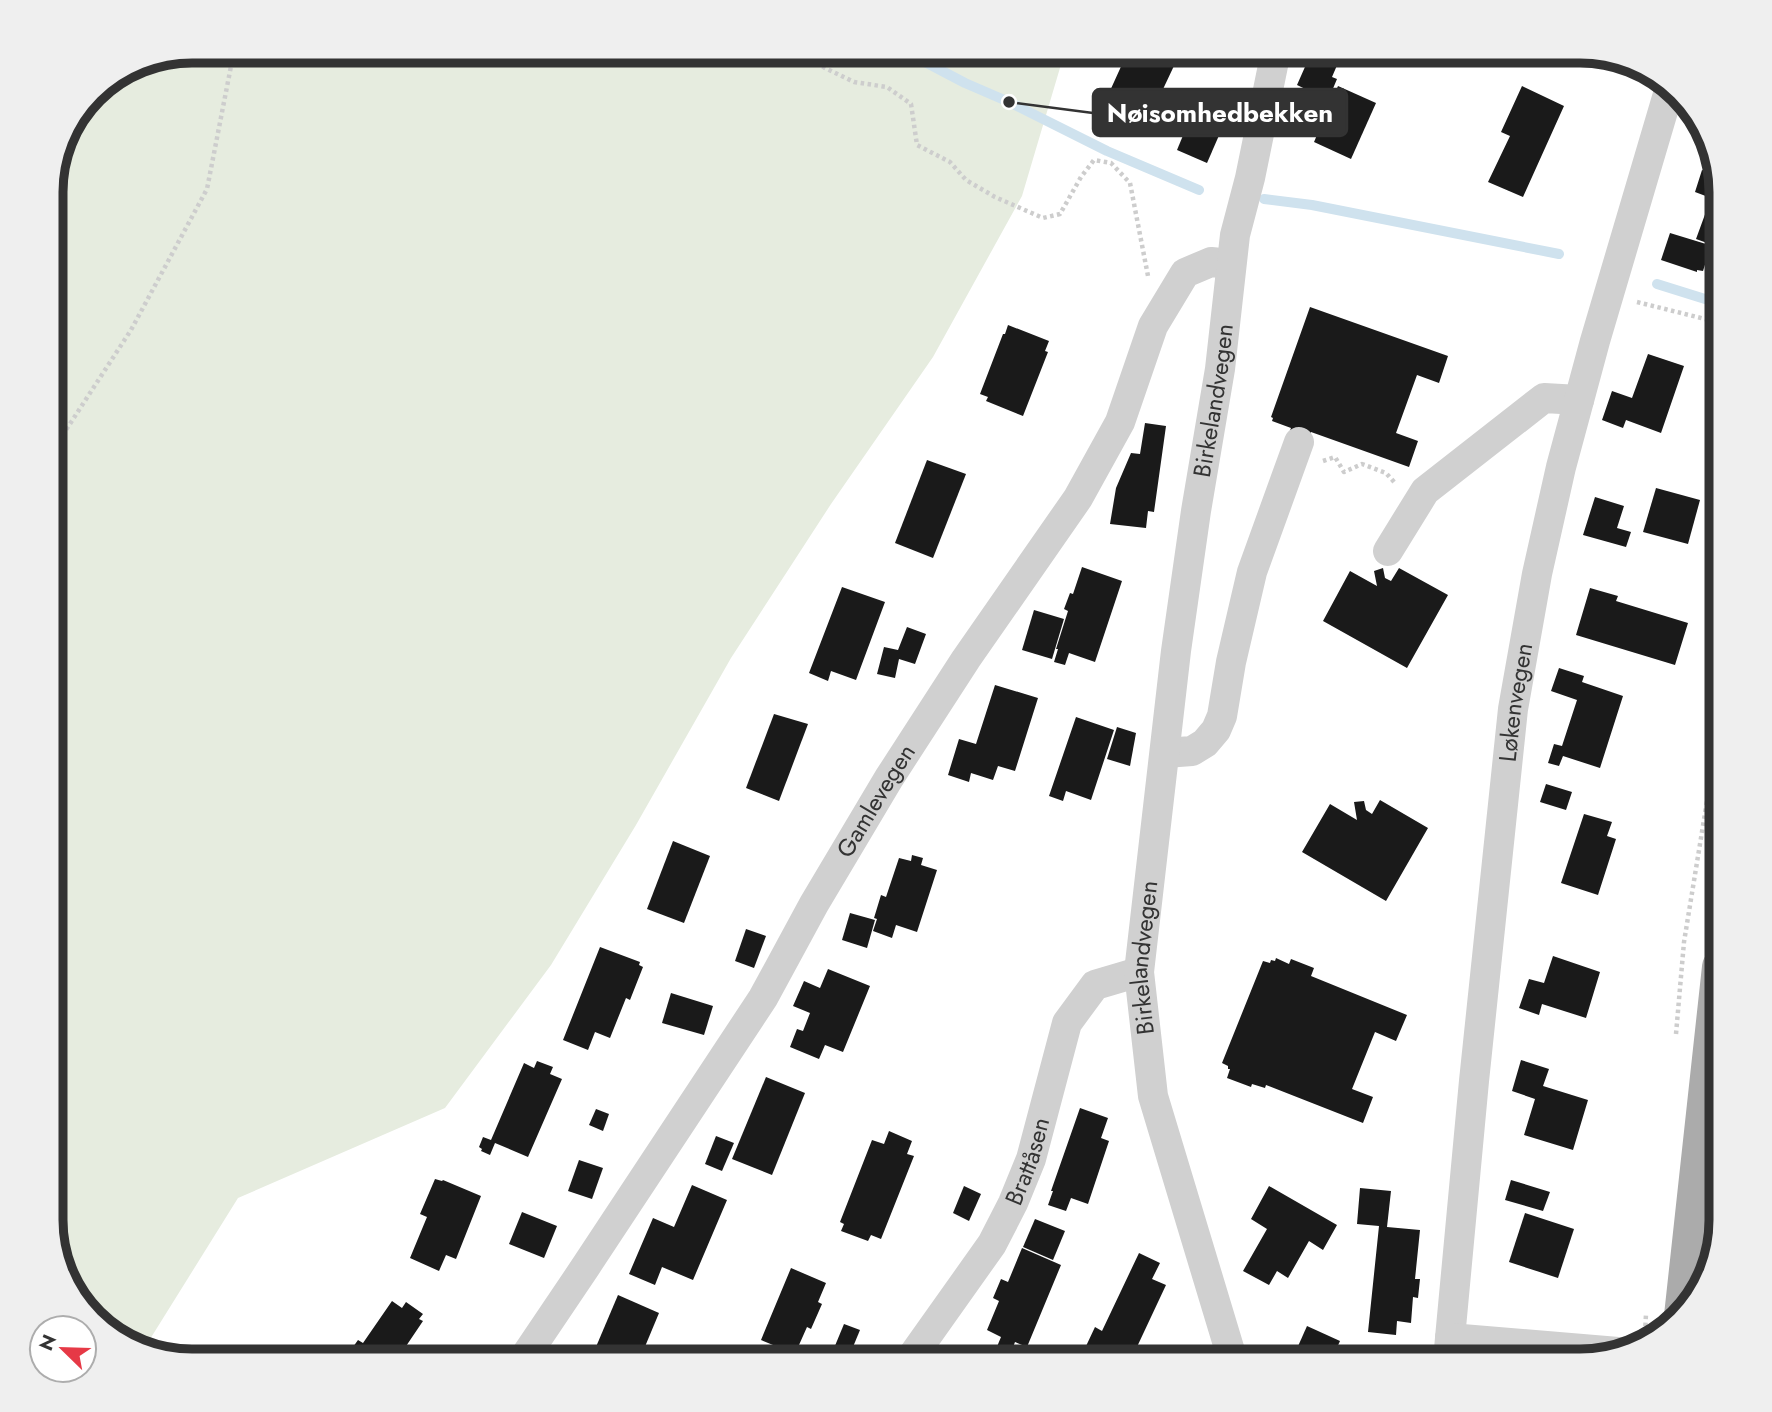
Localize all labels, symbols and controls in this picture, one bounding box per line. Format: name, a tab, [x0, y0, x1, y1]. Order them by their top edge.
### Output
callout: Nøisomhedbekken	[1093, 89, 1347, 136]
text: Nøisomhedbekken	[1107, 94, 1333, 132]
street label: Birkelandvegen	[1184, 322, 1242, 480]
street label: Løkenvegen	[1490, 640, 1541, 764]
street label: Gamlevegen	[827, 737, 924, 864]
street label: Birkelandvegen	[1121, 879, 1166, 1037]
street label: Brattåsen	[996, 1113, 1058, 1210]
north arrow	[28, 1314, 98, 1384]
text: N	[32, 1330, 63, 1355]

